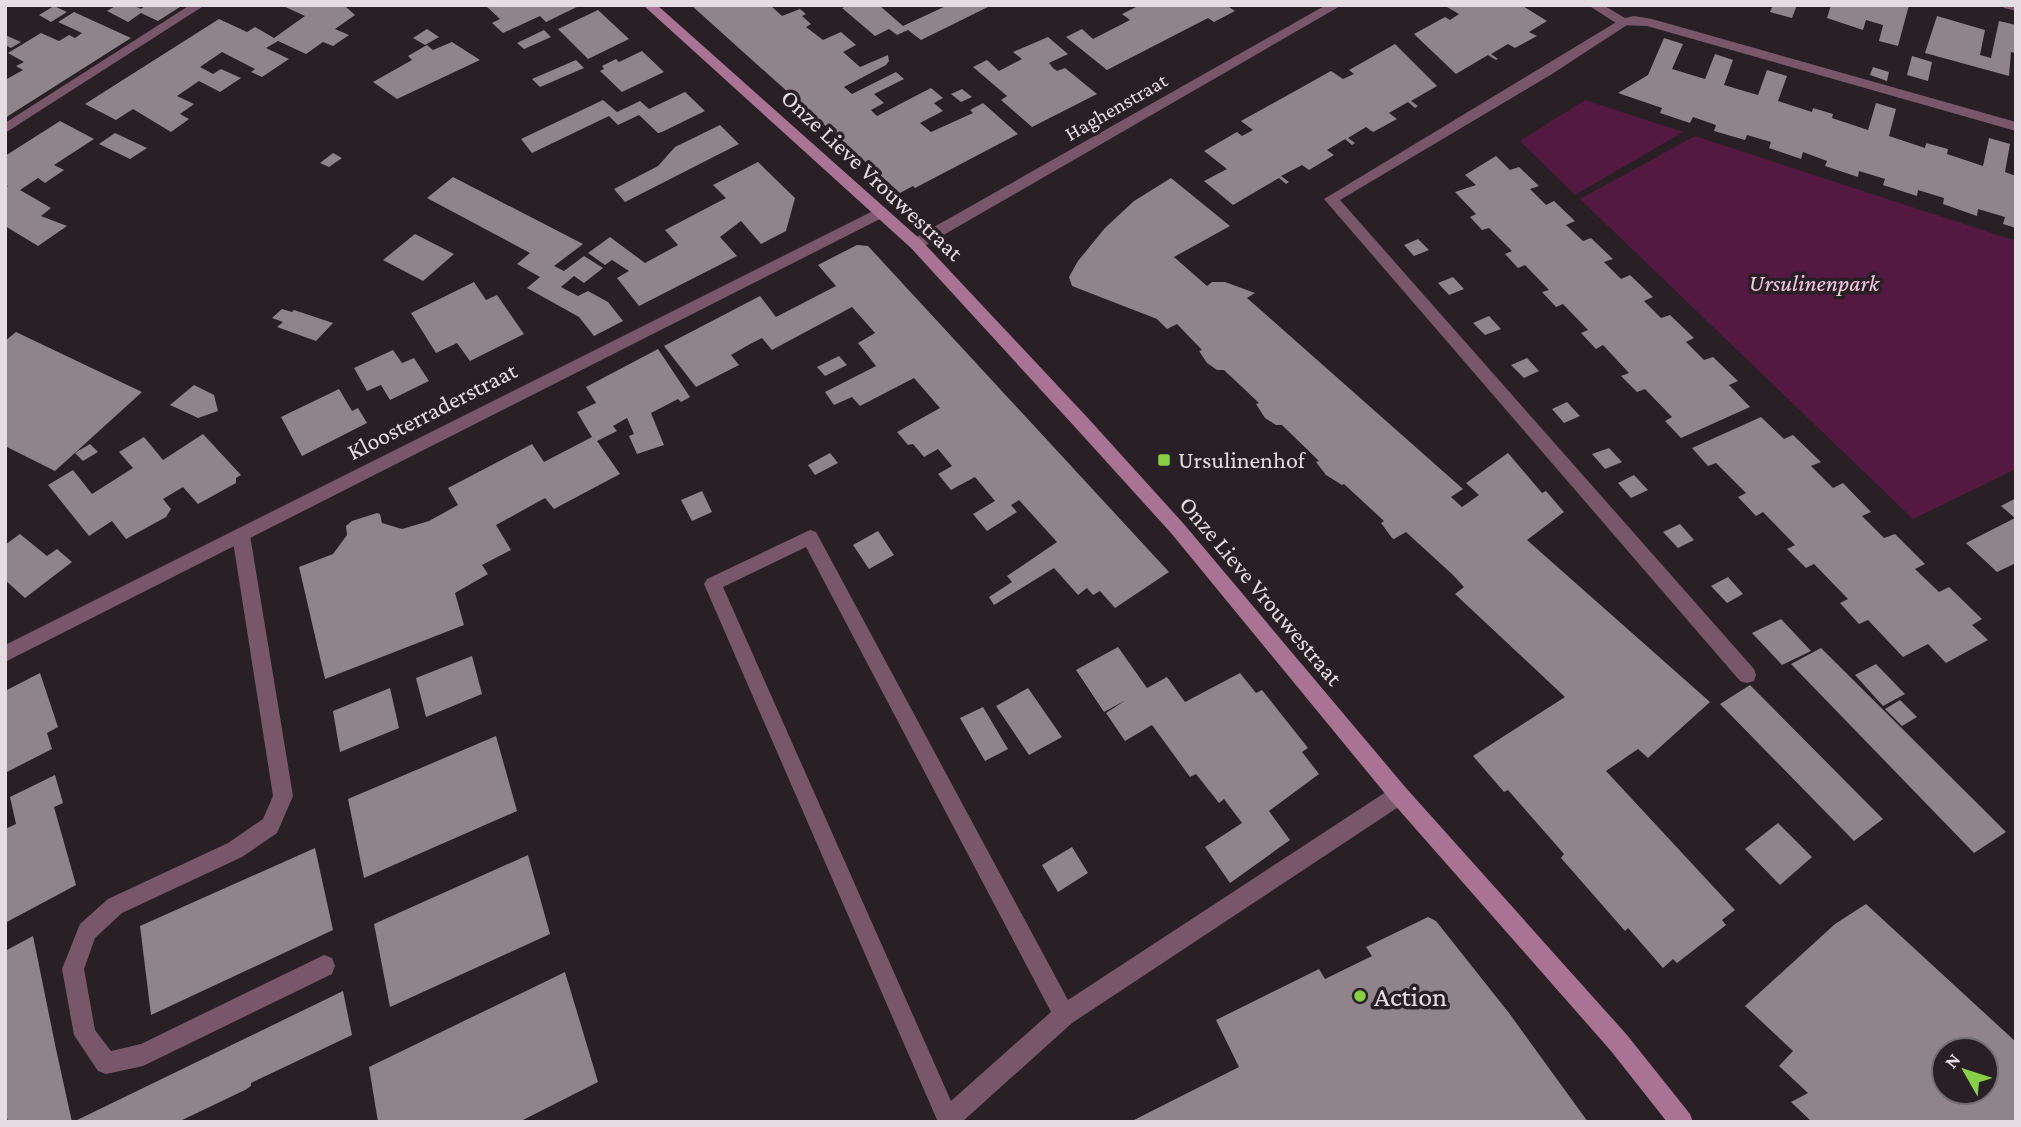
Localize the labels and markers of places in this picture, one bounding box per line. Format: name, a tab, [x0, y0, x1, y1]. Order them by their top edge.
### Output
place label: Ursulinenhof	[1178, 446, 1307, 473]
marker: Ursulinenhof	[1156, 452, 1172, 468]
place label: Action	[1374, 981, 1447, 1012]
marker: Action	[1352, 988, 1368, 1004]

